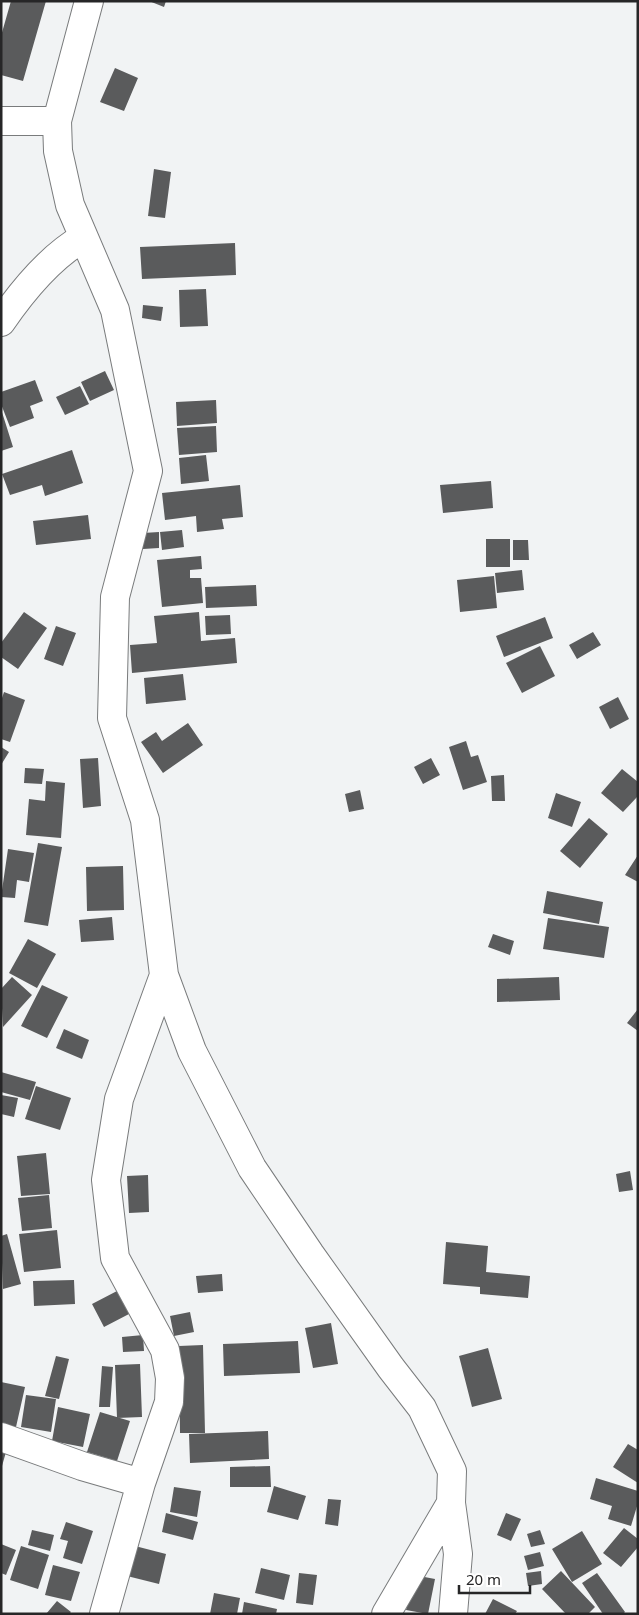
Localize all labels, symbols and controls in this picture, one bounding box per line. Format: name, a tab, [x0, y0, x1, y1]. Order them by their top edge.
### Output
scale bar	[459, 1562, 530, 1594]
text: 20 m	[466, 1569, 501, 1589]

